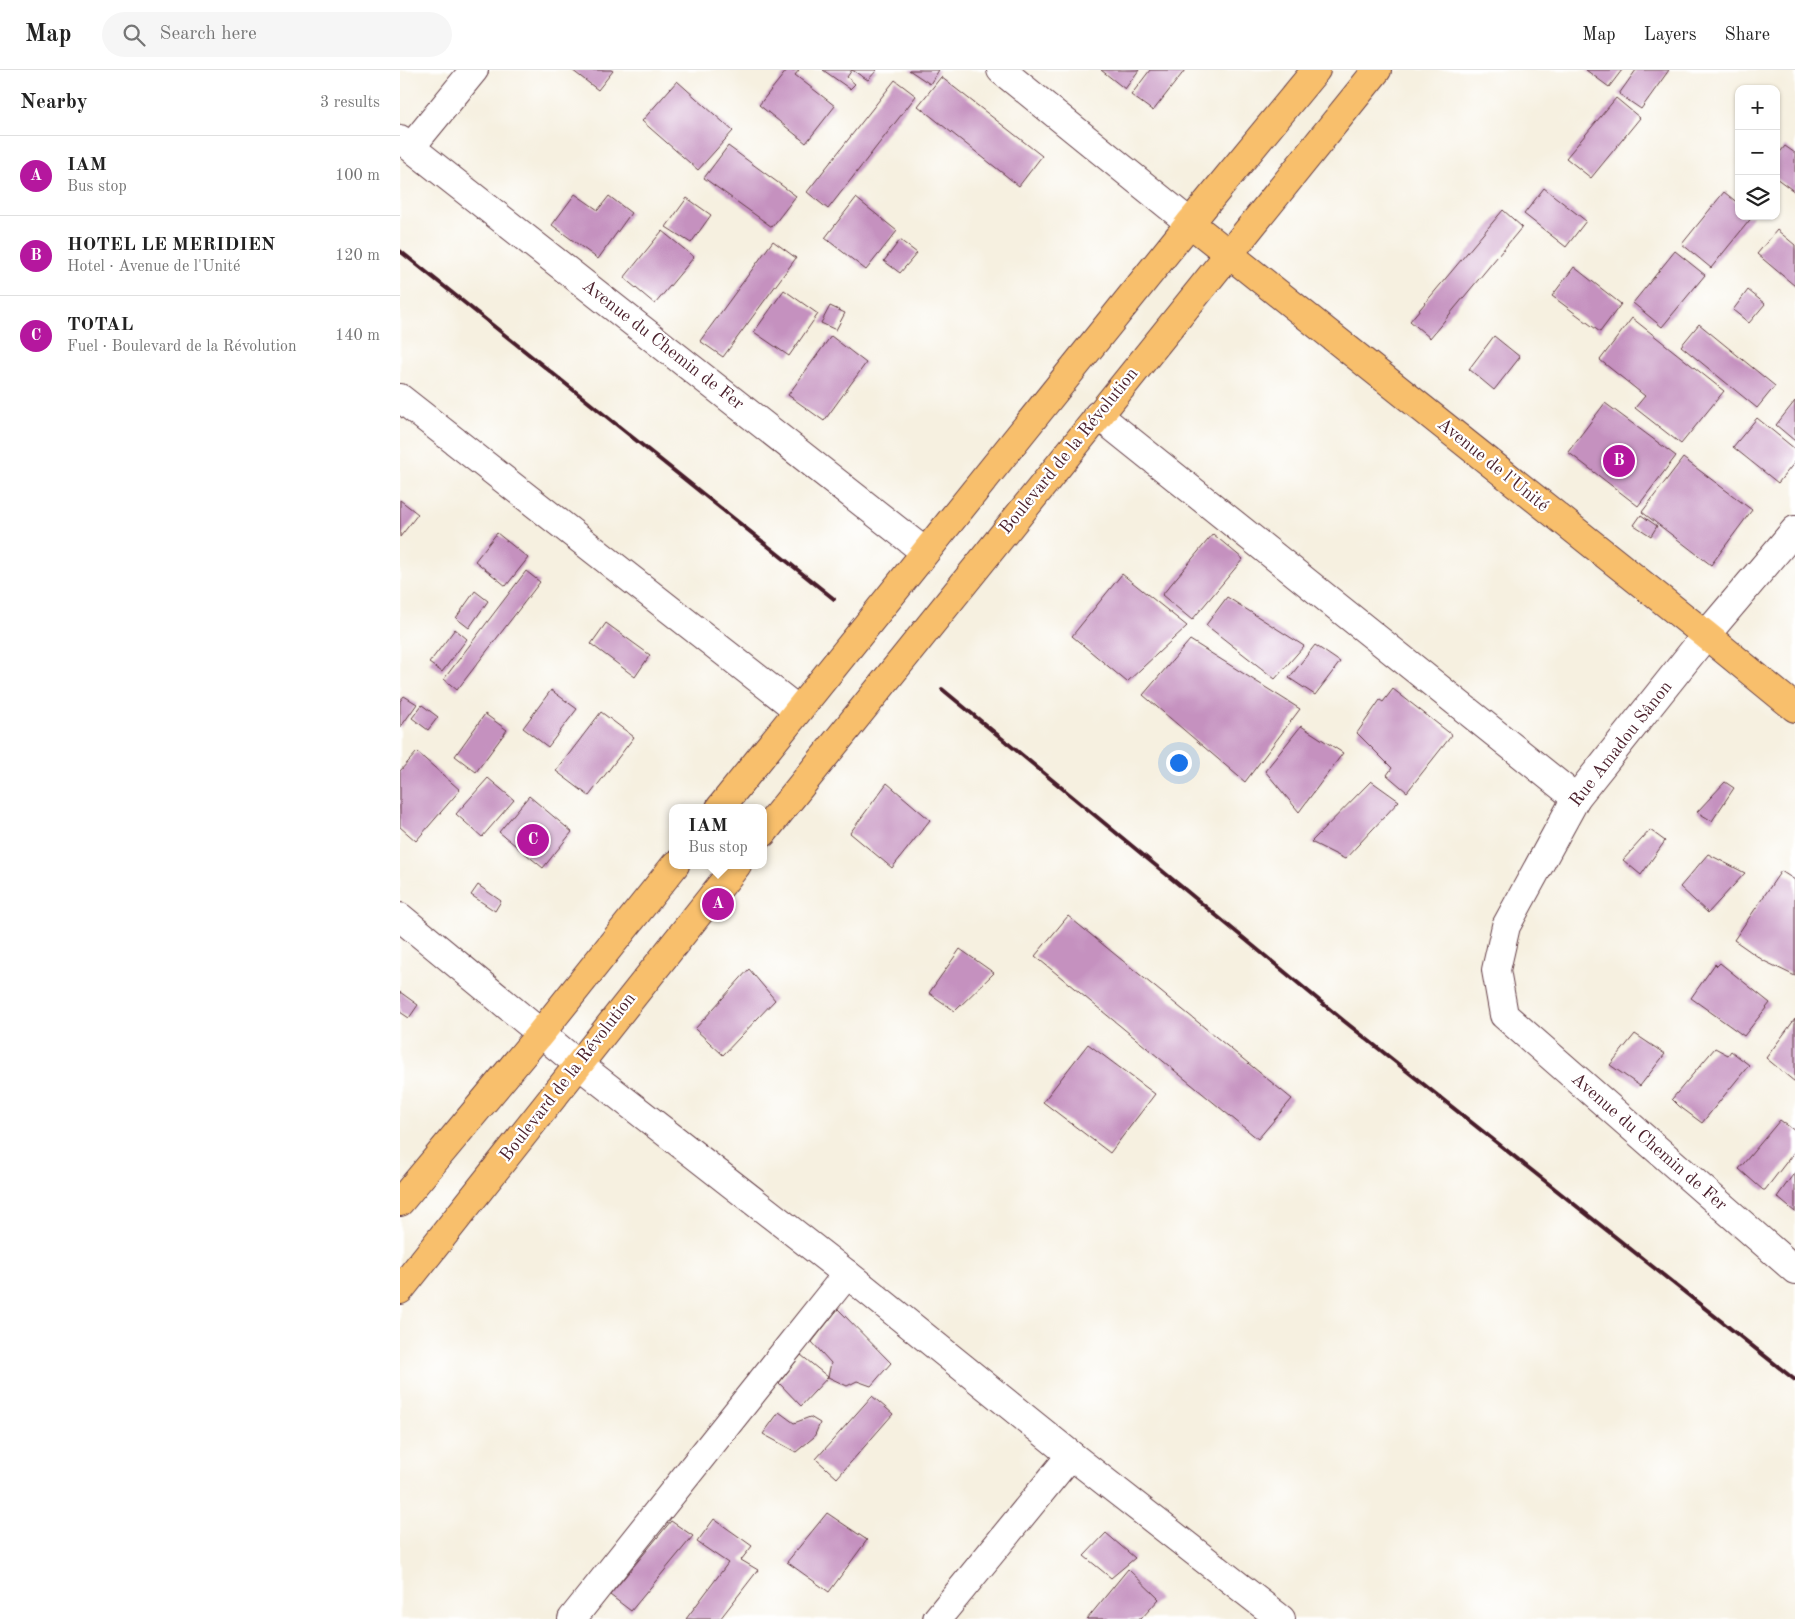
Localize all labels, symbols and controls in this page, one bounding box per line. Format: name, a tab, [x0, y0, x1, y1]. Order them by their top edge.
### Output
search box	[102, 12, 452, 57]
icon: search	[120, 21, 148, 49]
text: Map	[25, 23, 72, 47]
text: Search here	[160, 25, 257, 44]
text: Map	[1582, 26, 1616, 44]
text: Layers	[1644, 26, 1696, 44]
text: Share	[1724, 26, 1770, 44]
map controls	[1735, 85, 1780, 220]
button: +	[1735, 85, 1780, 130]
text: Nearby	[20, 92, 88, 113]
text: 3 results	[320, 95, 380, 111]
button: −	[1735, 130, 1780, 175]
text: IAM	[67, 156, 107, 175]
text: A	[30, 168, 42, 184]
text: 100 m	[335, 168, 380, 184]
button: layers	[1735, 175, 1780, 220]
text: Bus stop	[67, 179, 127, 195]
text: HOTEL LE MERIDIEN	[67, 236, 275, 255]
text: B	[30, 248, 42, 264]
text: 120 m	[335, 248, 380, 264]
text: Hotel · Avenue de l'Unité	[67, 259, 240, 275]
street label: Avenue du Chemin de Fer	[579, 276, 748, 414]
text: TOTAL	[67, 316, 133, 335]
text: C	[31, 328, 41, 344]
text: 140 m	[335, 328, 380, 344]
text: Fuel · Boulevard de la Révolution	[67, 339, 297, 355]
street label: Boulevard de la Révolution	[996, 364, 1142, 538]
street label: Avenue de l'Unité	[1434, 415, 1552, 515]
pin: B	[1603, 442, 1635, 480]
street label: Rue Amadou Sânon	[1566, 678, 1676, 810]
your location	[1166, 750, 1192, 776]
popup	[669, 804, 767, 869]
text: IAM	[688, 817, 728, 836]
pin: C	[517, 821, 549, 859]
text: Bus stop	[688, 840, 748, 856]
pin: A	[702, 885, 734, 923]
street label: Boulevard de la Révolution	[497, 989, 639, 1165]
street label: Avenue du Chemin de Fer	[1568, 1070, 1731, 1215]

